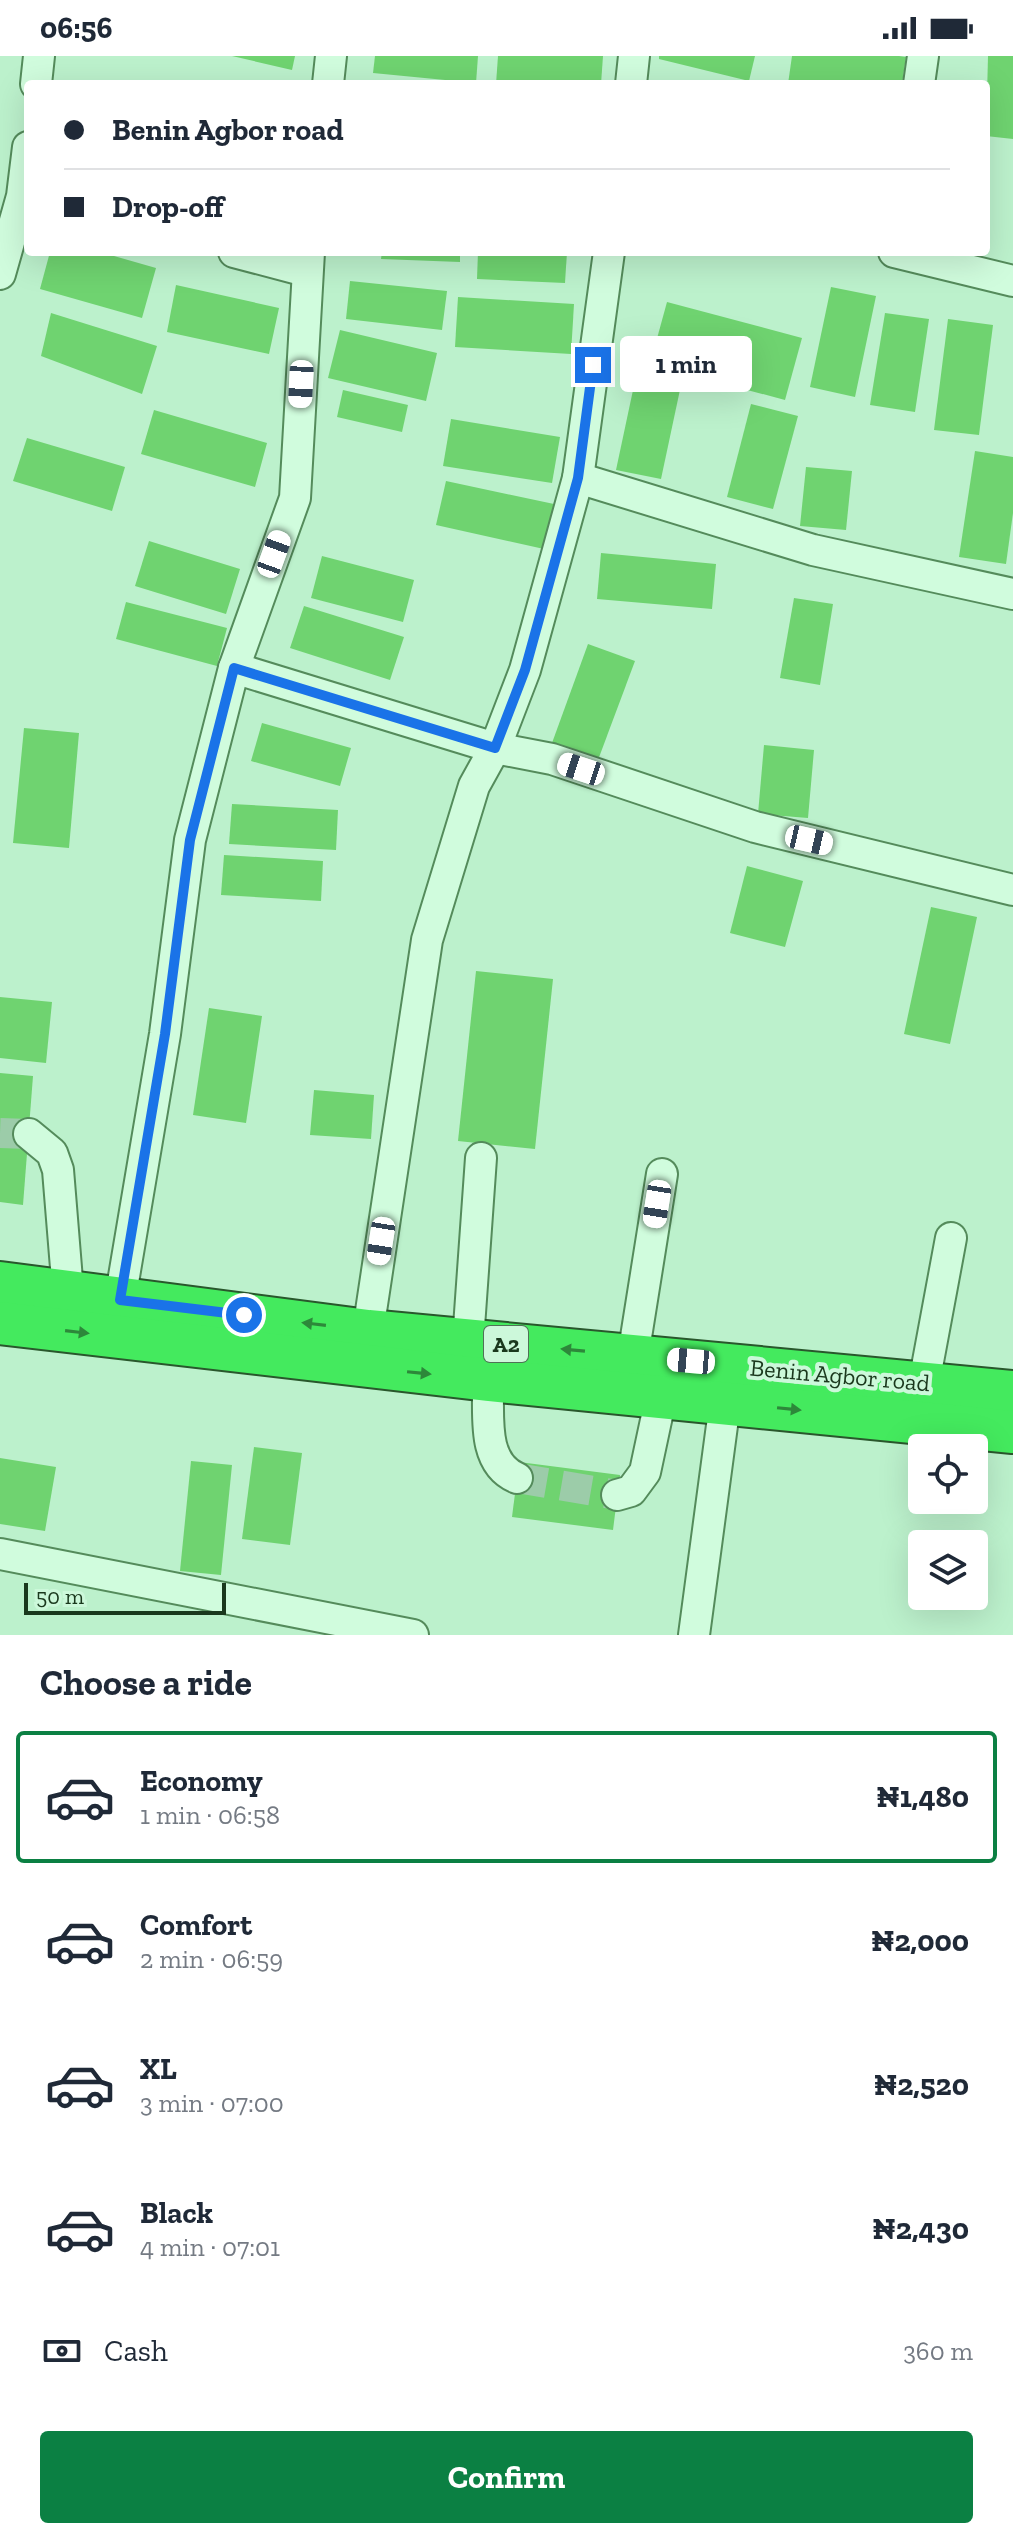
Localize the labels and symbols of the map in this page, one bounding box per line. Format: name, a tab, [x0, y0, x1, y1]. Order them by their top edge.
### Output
callout: 1 min	[621, 337, 753, 393]
route end	[575, 347, 611, 383]
car	[288, 359, 314, 409]
car	[255, 527, 293, 581]
car	[554, 750, 608, 788]
car	[783, 823, 835, 857]
car	[641, 1178, 673, 1230]
car	[365, 1215, 397, 1267]
route start	[226, 1297, 262, 1333]
one-way arrow	[301, 1317, 326, 1330]
one-way arrow	[65, 1326, 90, 1339]
road number: A2	[484, 1326, 528, 1362]
one-way arrow	[560, 1344, 585, 1357]
car	[666, 1347, 716, 1375]
street label: Benin Agbor road	[749, 1353, 931, 1397]
one-way arrow	[407, 1366, 432, 1379]
one-way arrow	[777, 1403, 802, 1416]
scale bar	[24, 1579, 226, 1615]

